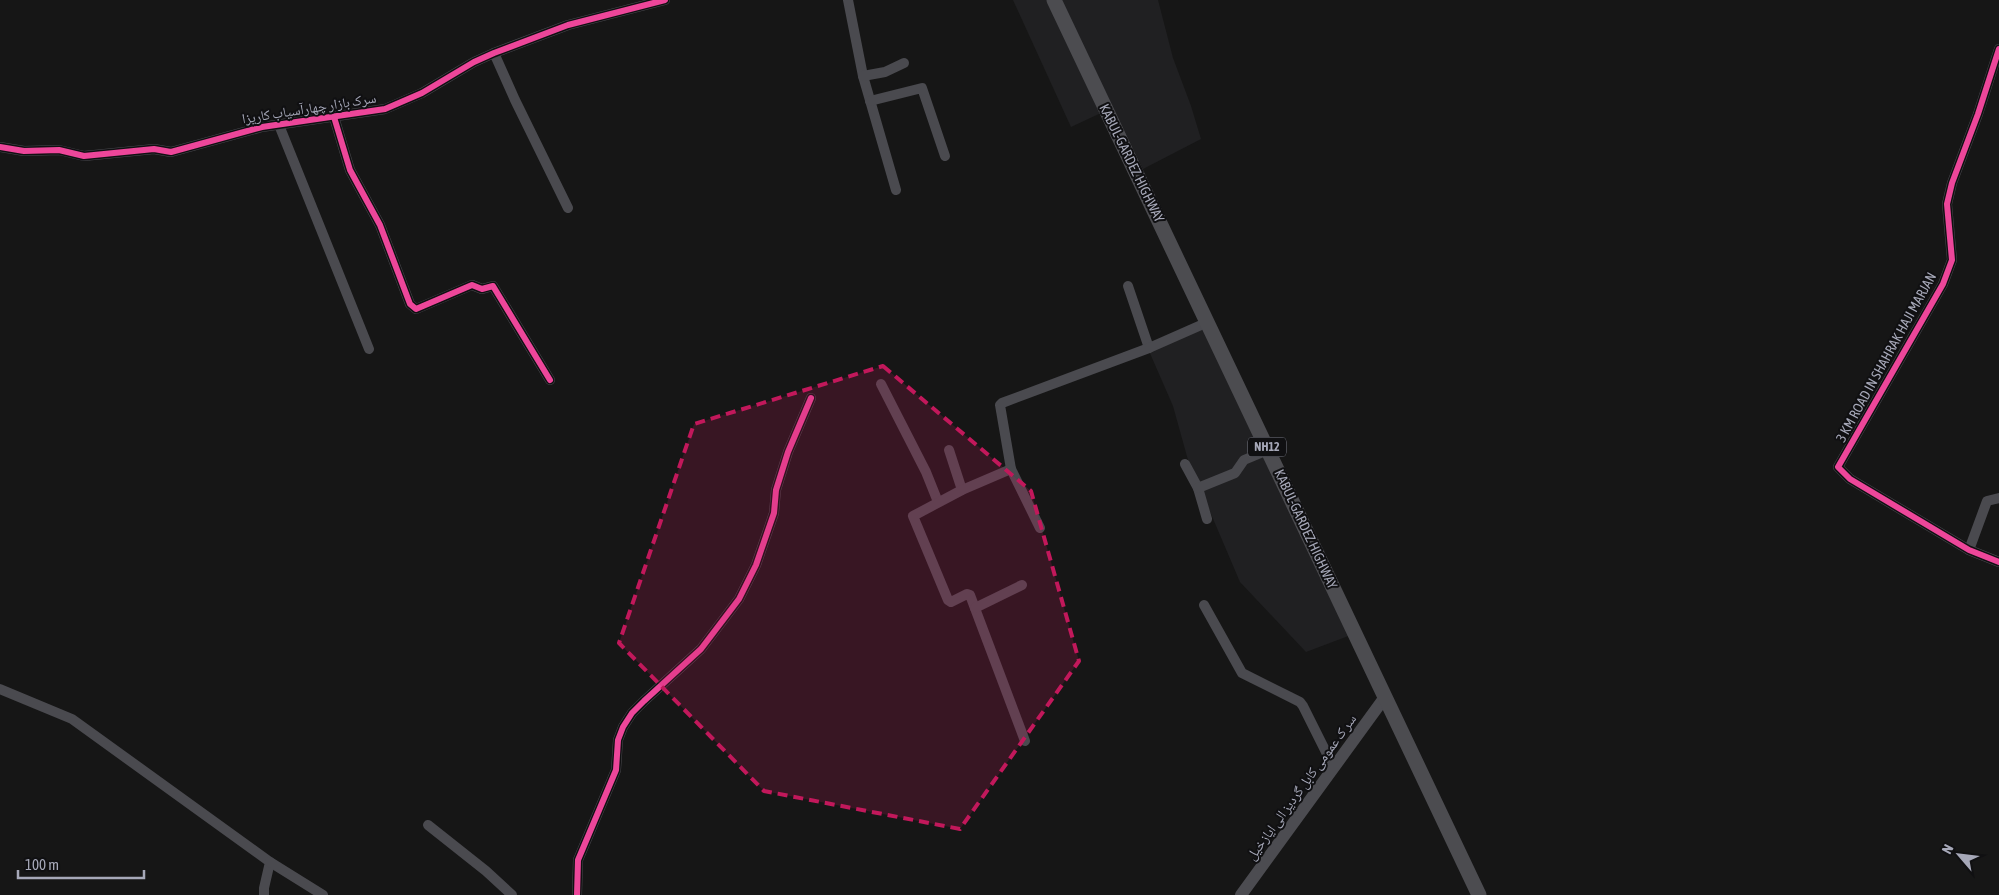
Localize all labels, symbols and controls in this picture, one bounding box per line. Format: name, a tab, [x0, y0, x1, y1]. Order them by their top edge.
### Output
street label: سرک بازار چهارآسیاب کاریزا	[241, 89, 378, 128]
street label: KABUL-GARDEZ HIGHWAY	[1096, 101, 1168, 225]
street label: 3 KM ROAD IN SHAHRAK HAJI MARJAN	[1833, 269, 1939, 445]
road number: NH12	[1248, 438, 1286, 457]
street label: KABUL-GARDEZ HIGHWAY	[1271, 467, 1341, 592]
street label: سر ک عمومی کابل گردیز الی ایازخیل	[1243, 711, 1360, 864]
north arrow	[1934, 830, 1984, 880]
text: N	[1939, 841, 1957, 856]
scale bar	[18, 848, 144, 880]
text: 100 m	[25, 856, 59, 873]

